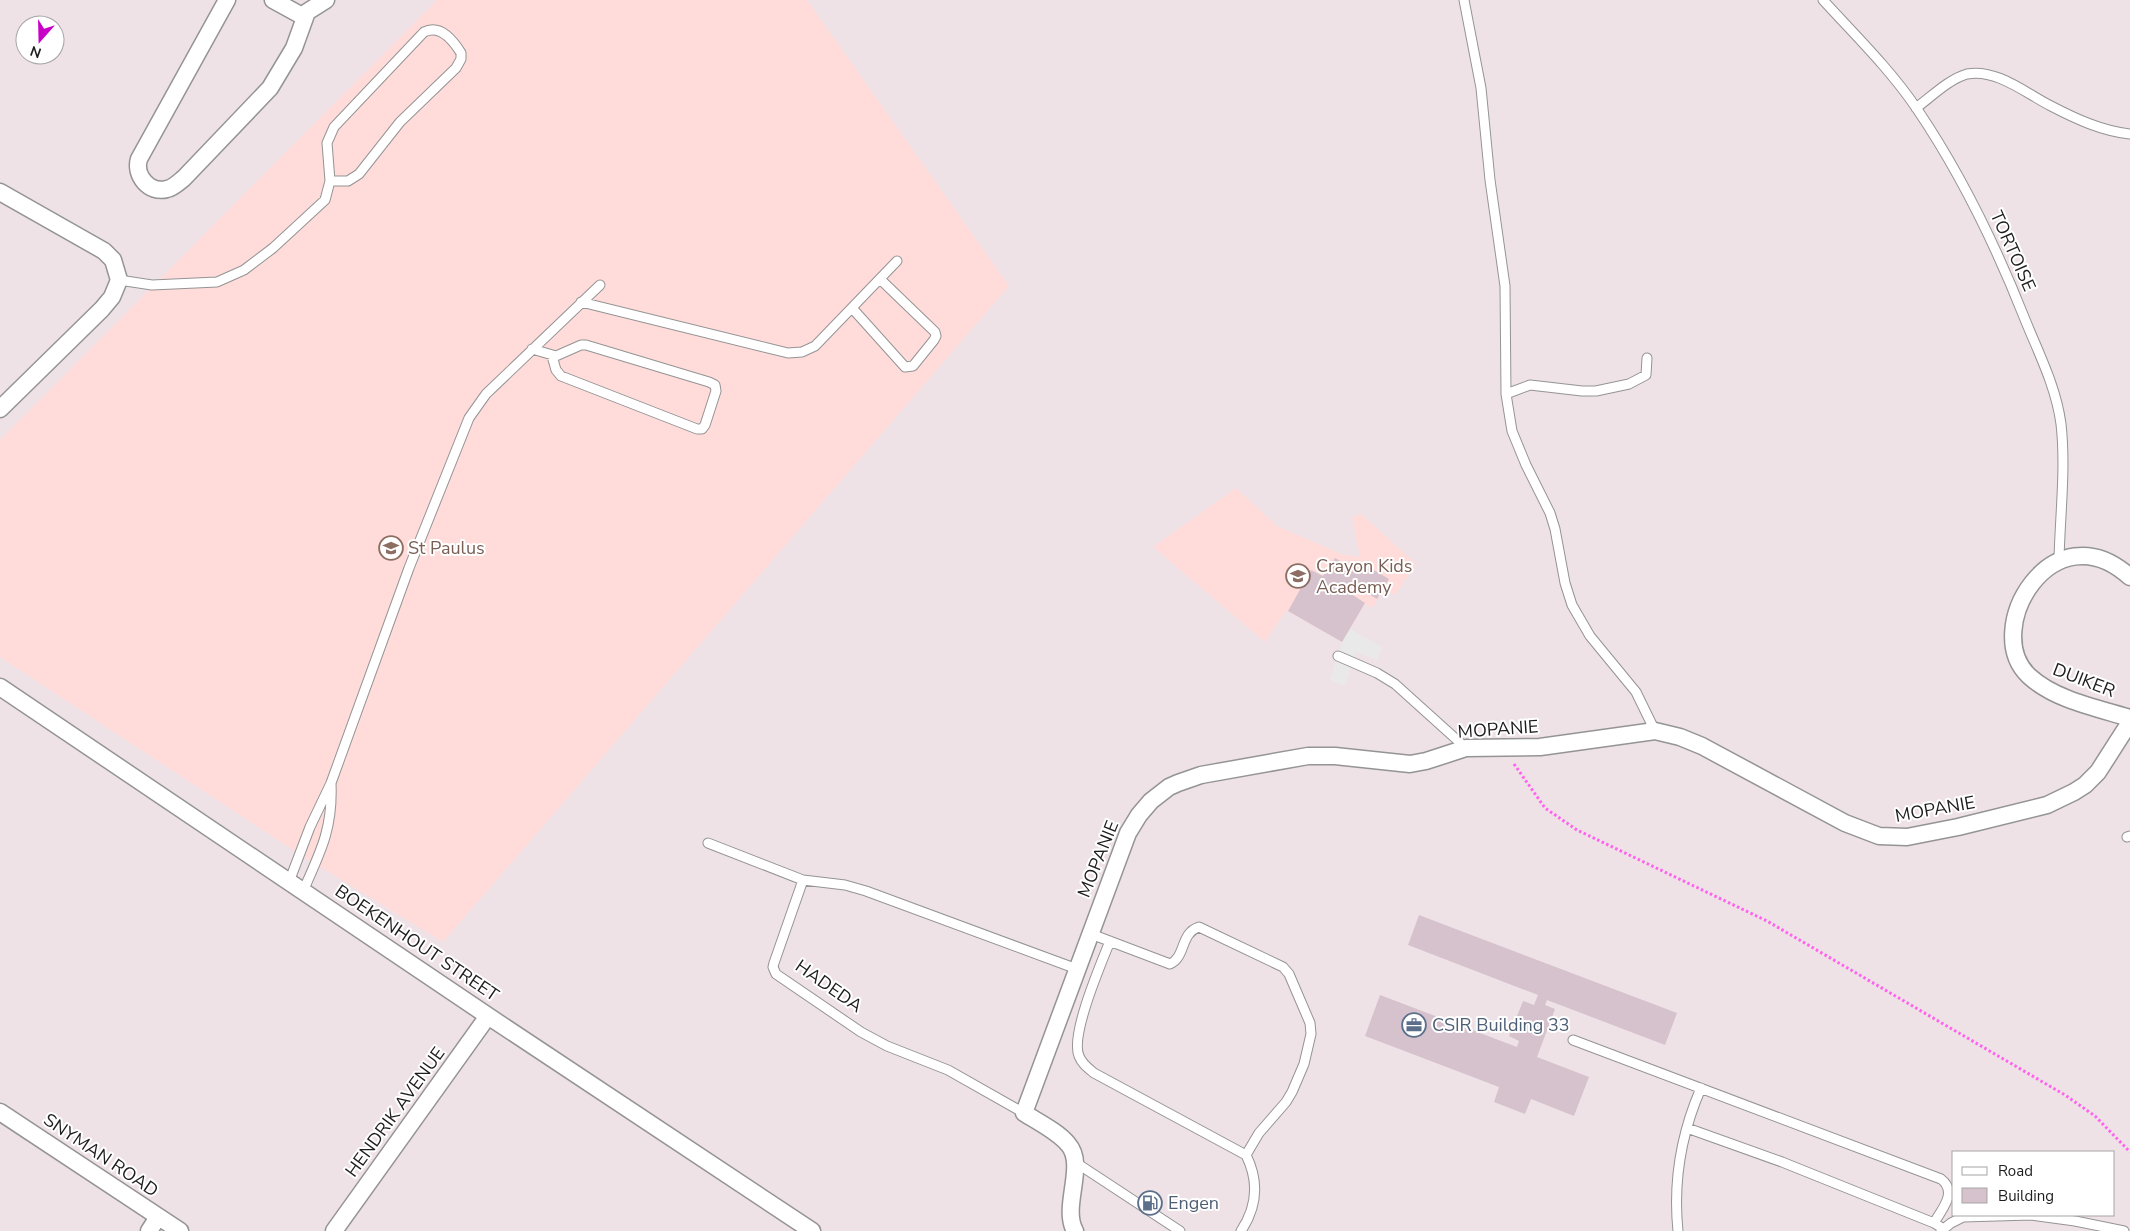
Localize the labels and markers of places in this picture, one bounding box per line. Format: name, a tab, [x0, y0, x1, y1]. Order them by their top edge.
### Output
school or university icon: St Paulus	[378, 535, 404, 561]
place label: St Paulus	[408, 536, 485, 560]
place label: Crayon Kids Academy	[1316, 554, 1412, 599]
school or university icon: Crayon Kids Academy	[1285, 563, 1311, 589]
office icon: CSIR Building 33	[1401, 1012, 1427, 1038]
place label: CSIR Building 33	[1432, 1013, 1570, 1037]
fuel station icon: Engen	[1137, 1190, 1163, 1216]
place label: Engen	[1168, 1191, 1219, 1215]

